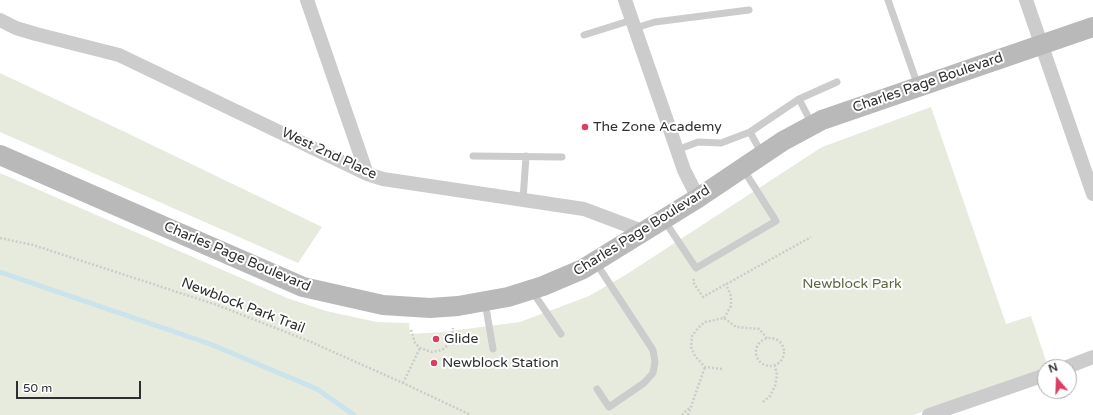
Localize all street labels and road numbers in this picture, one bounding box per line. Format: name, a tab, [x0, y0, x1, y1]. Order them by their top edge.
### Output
street label: Charles Page Boulevard	[851, 49, 1005, 117]
street label: West 2nd Place	[279, 125, 379, 183]
street label: Charles Page Boulevard	[571, 182, 713, 280]
street label: Charles Page Boulevard	[161, 218, 313, 296]
street label: Newblock Park Trail	[179, 275, 307, 337]

